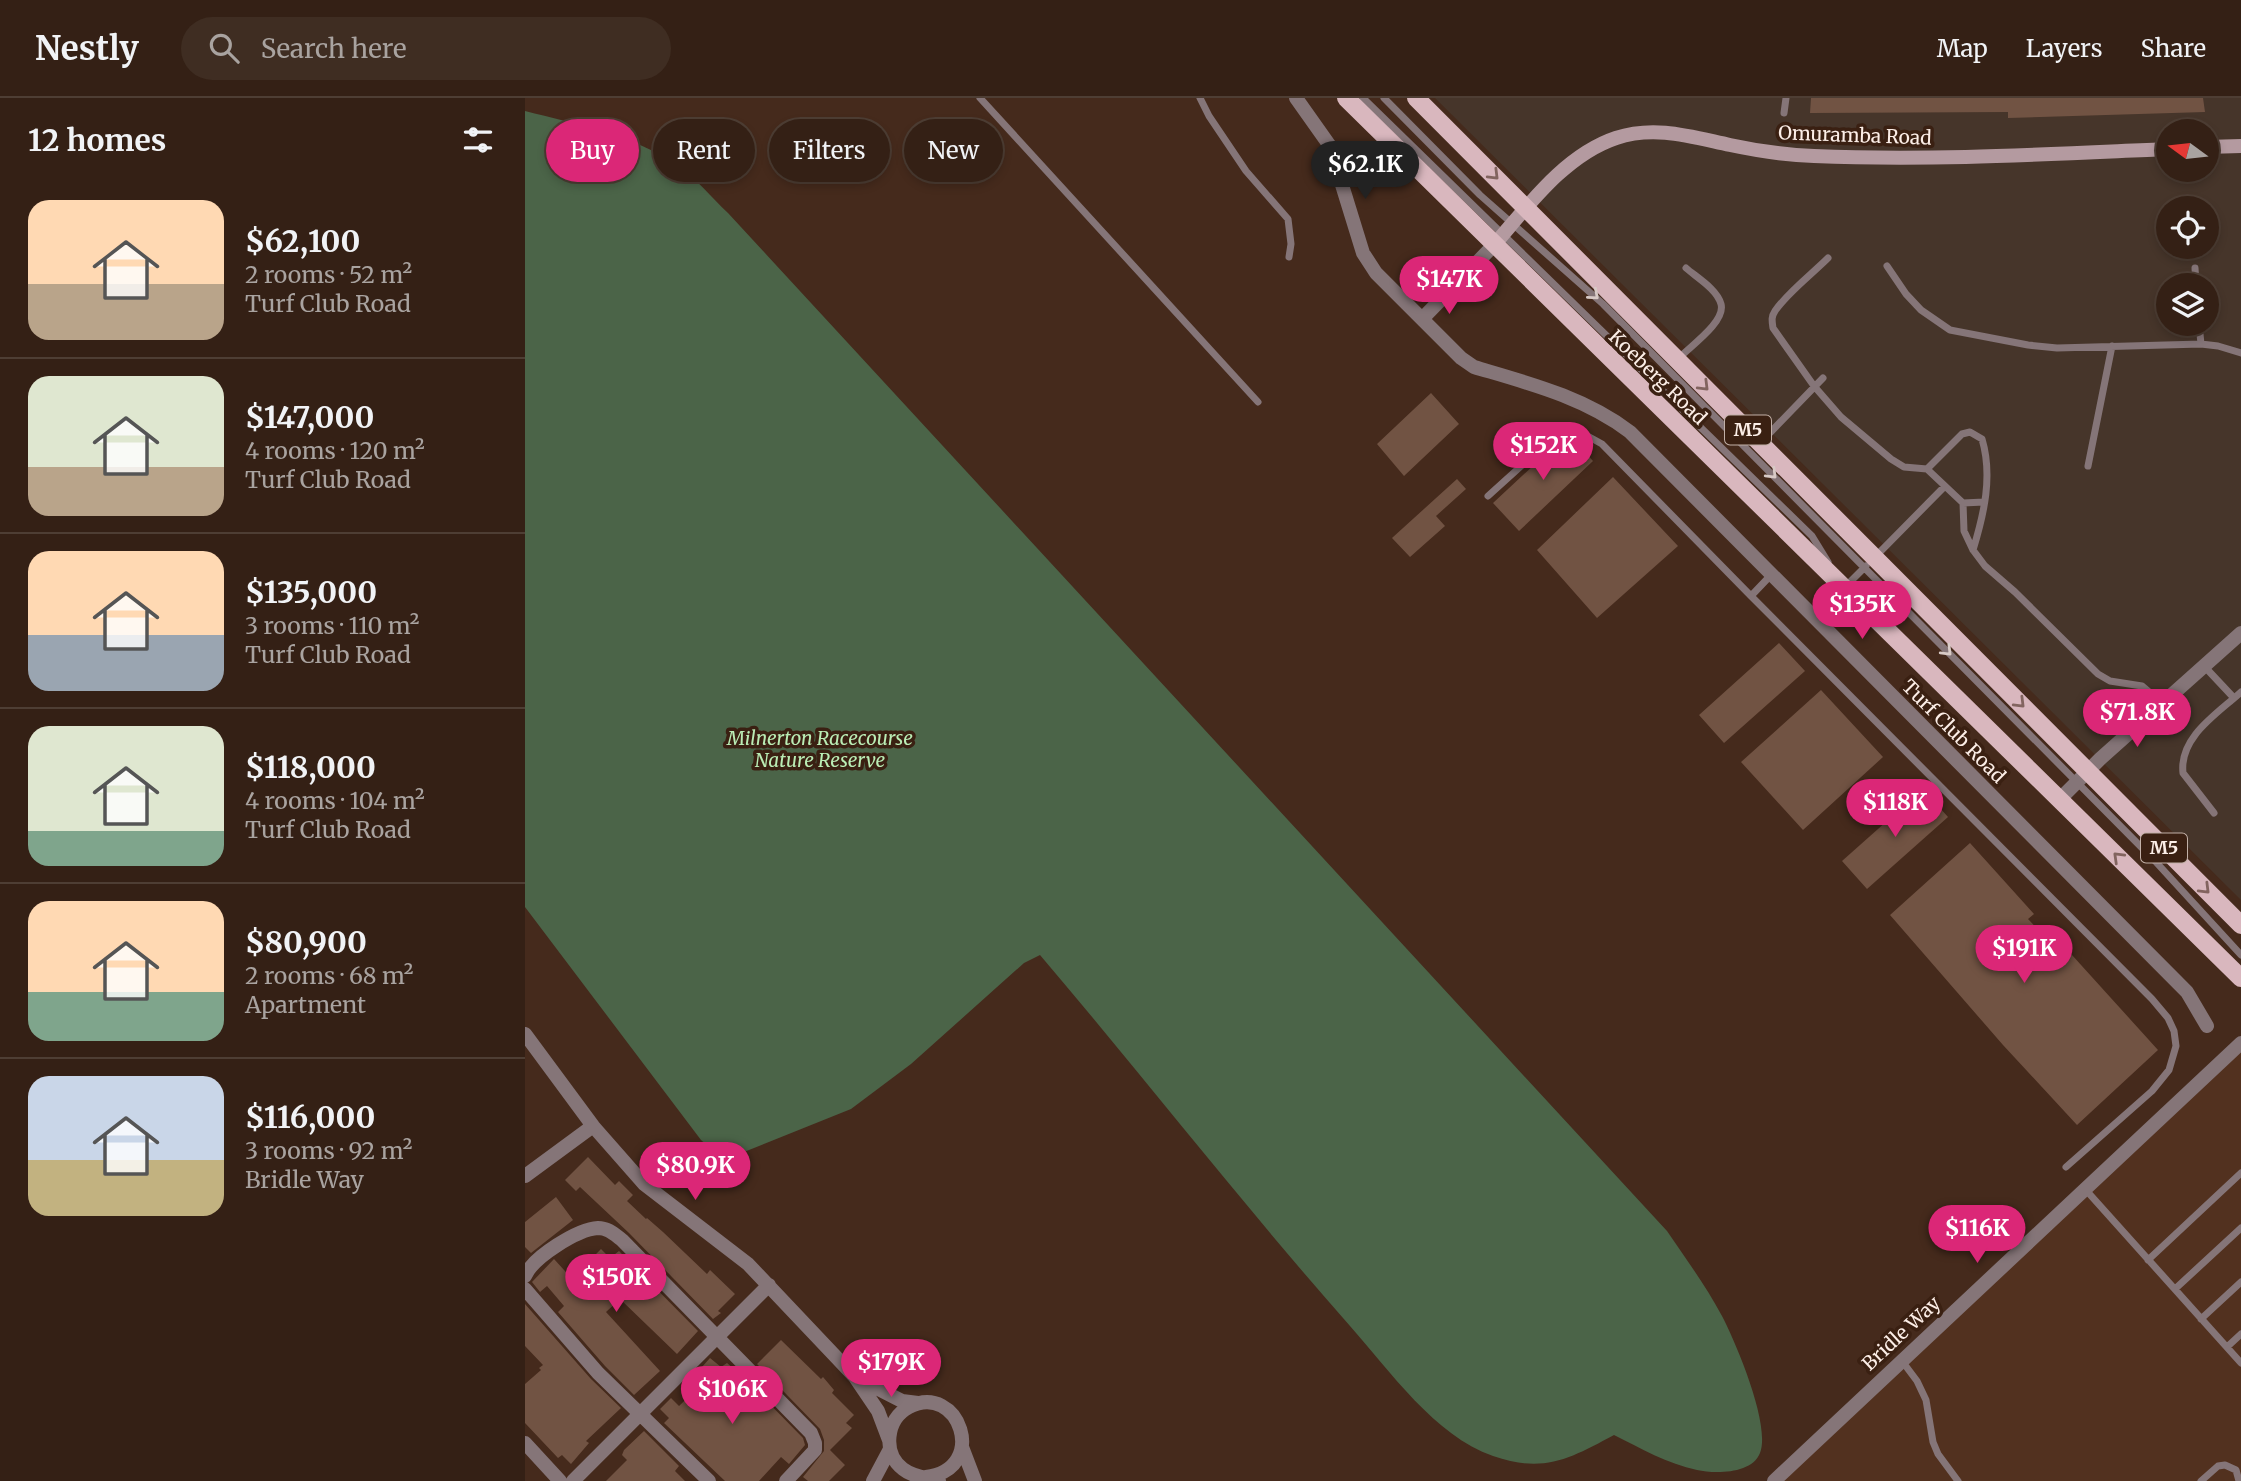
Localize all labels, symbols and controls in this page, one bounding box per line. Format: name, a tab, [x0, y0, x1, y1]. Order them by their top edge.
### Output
search box	[181, 17, 671, 80]
text: Nestly	[35, 28, 139, 69]
icon: search	[205, 29, 243, 67]
text: Search here	[261, 32, 407, 65]
text: Map	[1937, 33, 1988, 64]
text: Layers	[2026, 33, 2102, 64]
text: Share	[2140, 33, 2206, 64]
chip: Buy	[546, 119, 639, 182]
chip: Rent	[653, 119, 755, 182]
chip: Filters	[769, 119, 890, 182]
chip: New	[904, 119, 1003, 182]
north arrow	[2156, 119, 2219, 182]
map controls	[2156, 119, 2219, 336]
street label: Omuramba Road	[1778, 120, 1932, 150]
text: 12 homes	[28, 121, 166, 159]
icon: filters	[459, 121, 497, 159]
pin: $62.1K	[1308, 141, 1422, 201]
text: $62.1K	[1327, 149, 1403, 178]
one-way arrow	[1485, 167, 1498, 180]
button: locate	[2156, 196, 2219, 259]
text: $62,100	[245, 222, 360, 260]
icon: home	[84, 228, 168, 312]
pin: $147K	[1400, 256, 1498, 316]
text: 2 rooms · 52 m²	[245, 260, 412, 289]
text: $147K	[1416, 264, 1482, 293]
button: layers	[2156, 273, 2219, 336]
one-way arrow	[1586, 287, 1599, 299]
text: Turf Club Road	[245, 289, 411, 318]
street label: Koeberg Road	[1604, 324, 1712, 430]
one-way arrow	[1696, 377, 1709, 390]
text: $147,000	[245, 398, 374, 436]
icon: home	[84, 404, 168, 488]
road number: M5	[1725, 416, 1771, 444]
pin: $152K	[1494, 422, 1592, 482]
text: $152K	[1509, 430, 1577, 459]
text: 4 rooms · 120 m²	[245, 436, 425, 465]
text: Turf Club Road	[245, 465, 411, 494]
one-way arrow	[1763, 465, 1776, 478]
text: $135,000	[245, 573, 377, 611]
icon: home	[84, 579, 168, 663]
pin: $135K	[1813, 582, 1911, 641]
text: $135K	[1829, 589, 1895, 618]
text: 3 rooms · 110 m²	[245, 611, 419, 640]
text: Turf Club Road	[245, 640, 411, 669]
one-way arrow	[1939, 643, 1952, 656]
street label: Turf Club Road	[1897, 674, 2011, 788]
pin: $71.8K	[2080, 690, 2194, 749]
one-way arrow	[2012, 695, 2025, 708]
text: $71.8K	[2099, 697, 2175, 726]
park label: Milnerton Racecourse Nature Reserve	[726, 726, 913, 772]
text: $118,000	[245, 748, 376, 786]
icon: home	[84, 754, 168, 838]
pin: $118K	[1846, 780, 1944, 839]
text: 4 rooms · 104 m²	[245, 786, 425, 815]
text: $118K	[1862, 787, 1928, 816]
text: Turf Club Road	[245, 815, 411, 844]
road number: M5	[2141, 834, 2187, 862]
one-way arrow	[2113, 853, 2126, 866]
one-way arrow	[2197, 880, 2210, 893]
text: $80,900	[245, 923, 367, 961]
pin: $191K	[1975, 926, 2073, 985]
icon: home	[84, 929, 168, 1013]
text: $191K	[1992, 933, 2056, 962]
text: 2 rooms · 68 m²	[245, 961, 413, 990]
text: Apartment	[245, 990, 366, 1019]
text: $116,000	[245, 1098, 375, 1136]
icon: home	[84, 1104, 168, 1188]
text: 3 rooms · 92 m²	[245, 1136, 412, 1165]
pin: $80.9K	[638, 1142, 752, 1202]
text: $80.9K	[655, 1150, 735, 1179]
text: Bridle Way	[245, 1165, 364, 1194]
pin: $116K	[1928, 1206, 2026, 1265]
text: $116K	[1944, 1213, 2010, 1242]
pin: $150K	[567, 1254, 665, 1314]
text: $150K	[581, 1262, 651, 1291]
street label: Bridle Way	[1857, 1291, 1945, 1375]
pin: $179K	[842, 1340, 940, 1399]
text: $179K	[857, 1347, 925, 1376]
pin: $106K	[683, 1366, 781, 1426]
text: $106K	[697, 1374, 767, 1403]

